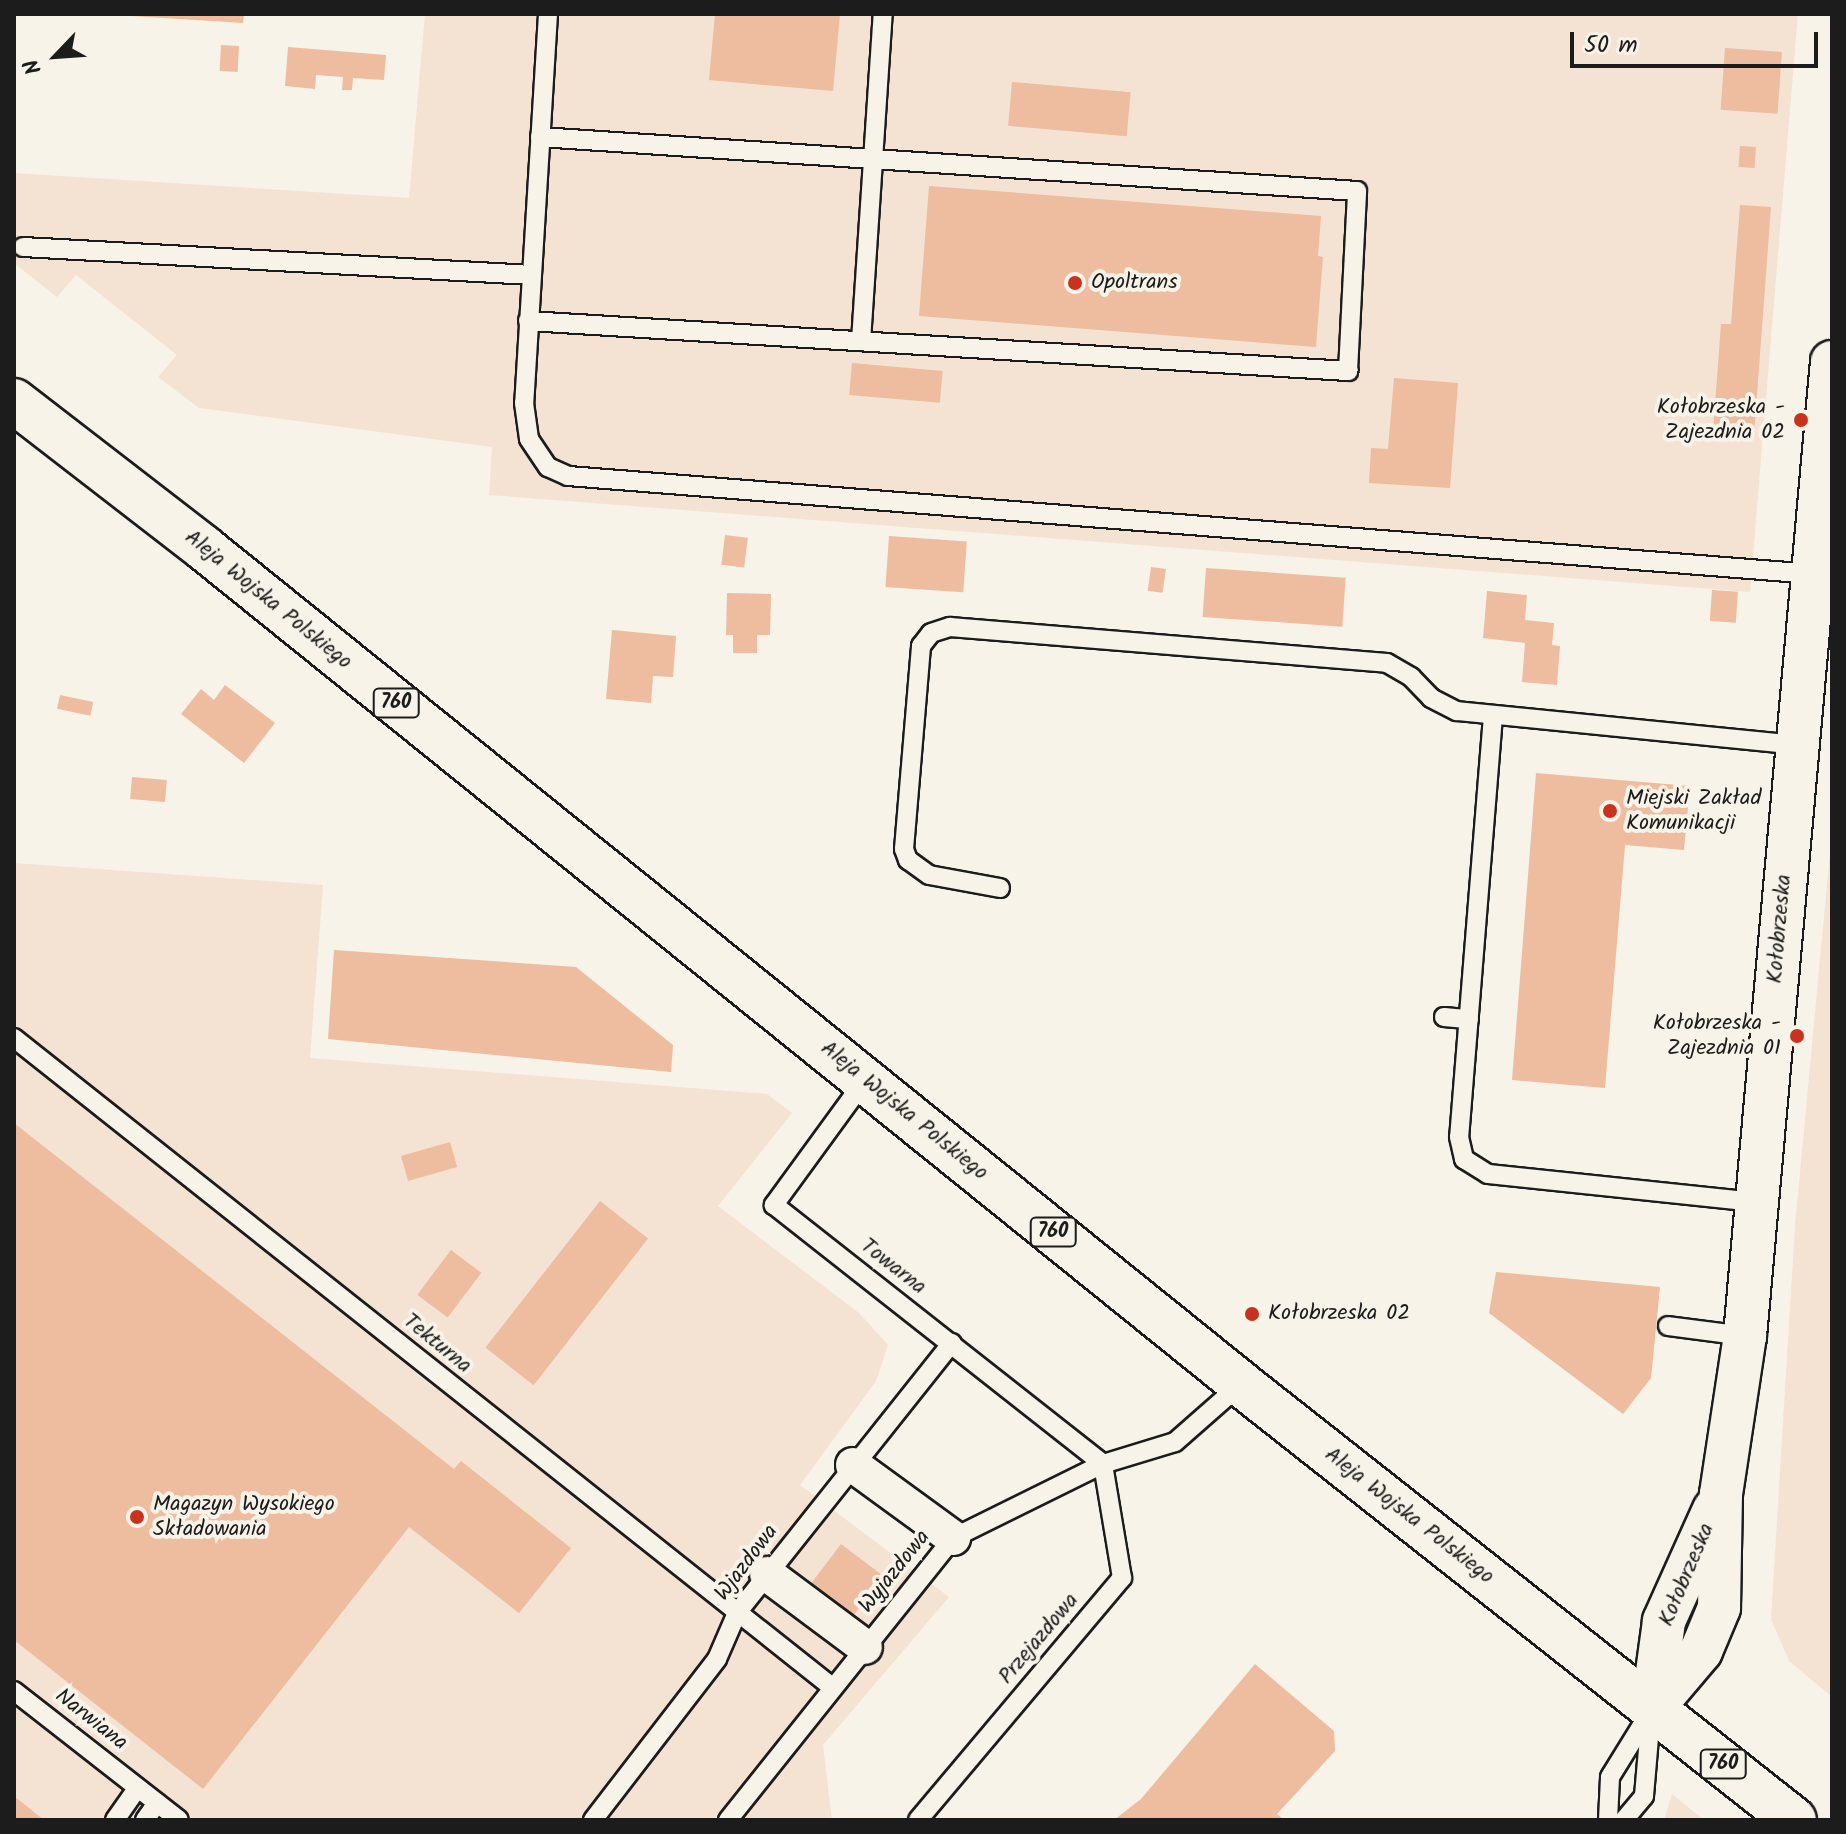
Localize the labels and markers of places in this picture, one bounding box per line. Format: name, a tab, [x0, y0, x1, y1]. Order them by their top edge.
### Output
place label: Opoltrans	[1091, 270, 1178, 296]
marker: Opoltrans	[1066, 274, 1084, 292]
place label: Kołobrzeska - Zajezdnia 02	[1657, 394, 1785, 446]
marker: Kołobrzeska - Zajezdnia 02	[1792, 411, 1810, 429]
place label: Miejski Zakład Komunikacji	[1626, 785, 1761, 836]
marker: Miejski Zakład Komunikacji	[1601, 802, 1619, 820]
place label: Kołobrzeska - Zajezdnia 01	[1653, 1010, 1781, 1062]
marker: Kołobrzeska - Zajezdnia 01	[1788, 1027, 1806, 1045]
place label: Kołobrzeska 02	[1268, 1301, 1410, 1327]
marker: Kołobrzeska 02	[1243, 1305, 1261, 1323]
place label: Magazyn Wysokiego Składowania	[153, 1491, 335, 1542]
marker: Magazyn Wysokiego Składowania	[128, 1508, 146, 1526]

